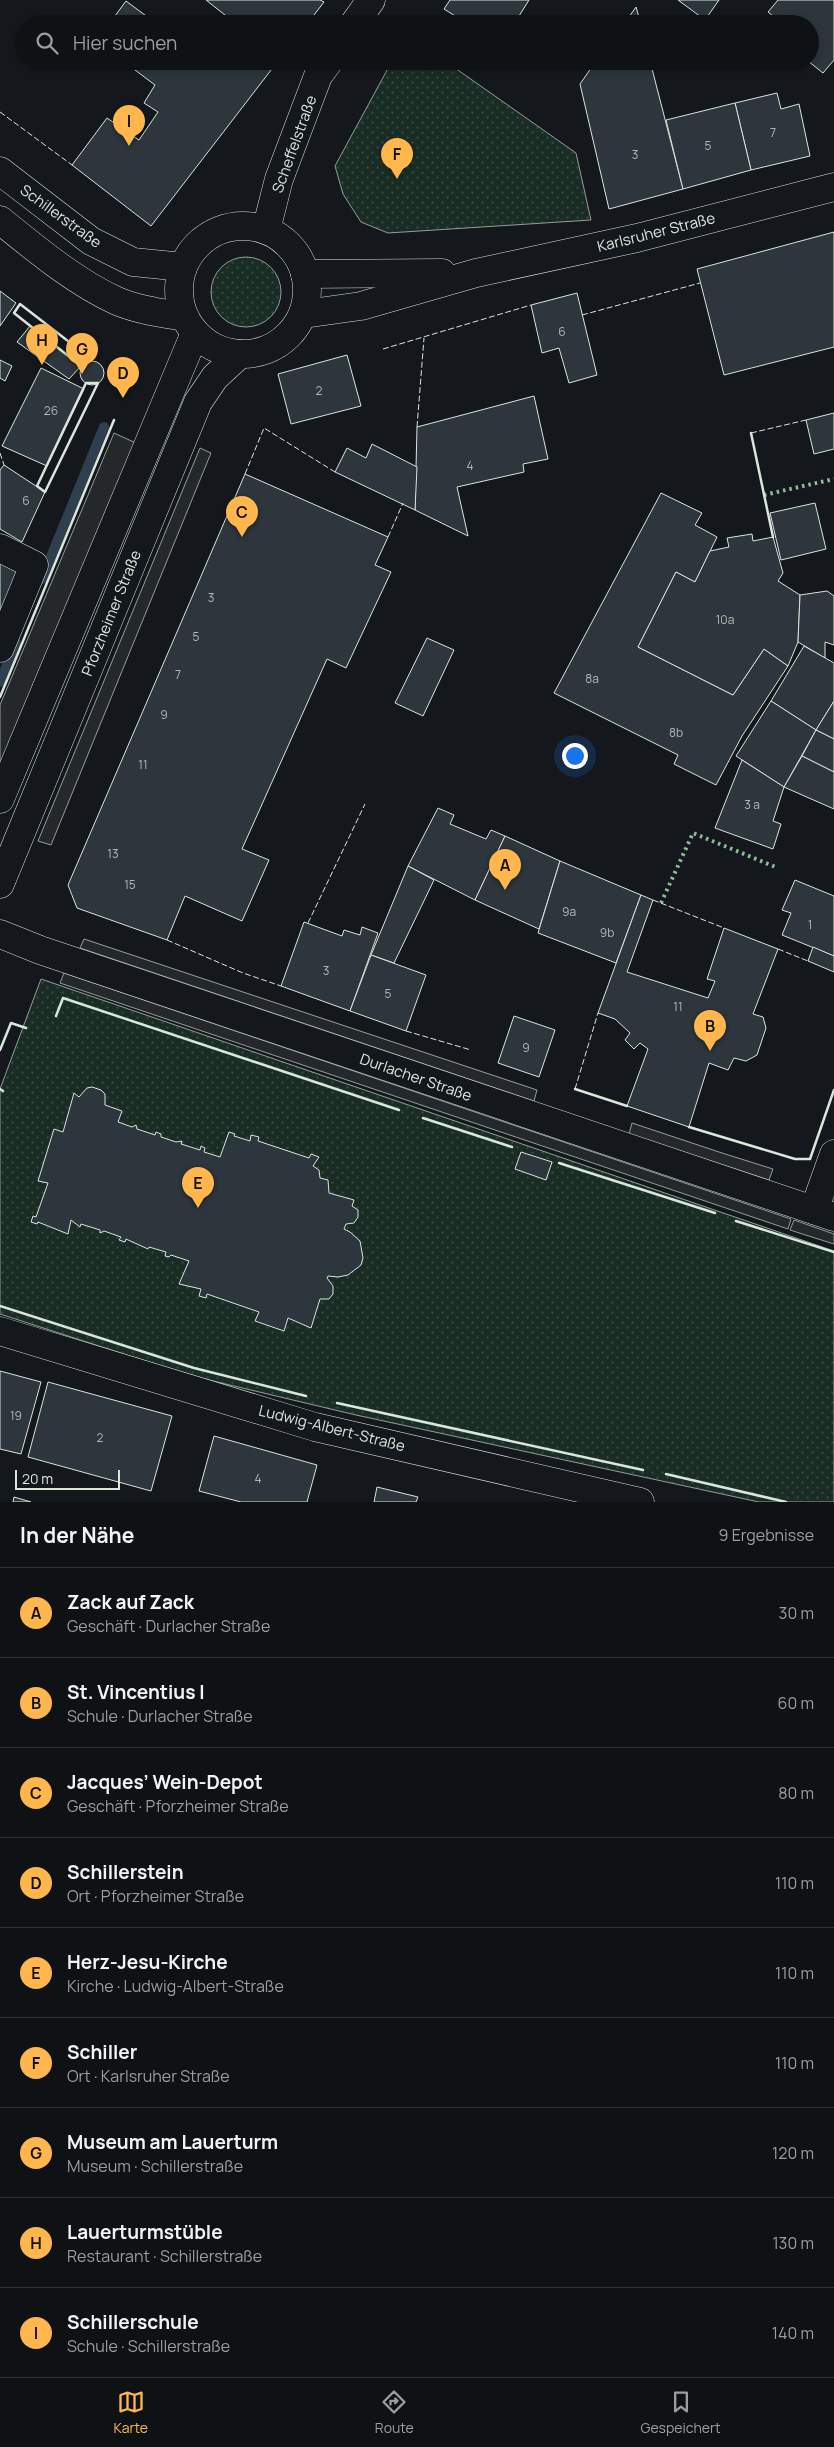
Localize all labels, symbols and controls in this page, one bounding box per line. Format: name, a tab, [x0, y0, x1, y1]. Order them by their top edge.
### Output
search box	[15, 15, 819, 70]
icon: search	[33, 29, 61, 57]
text: Hier suchen	[73, 30, 177, 56]
street label: Scheffelstraße	[267, 92, 321, 196]
pin: I	[113, 105, 145, 146]
house number: 7	[770, 124, 776, 141]
house number: 5	[705, 137, 712, 154]
pin: F	[381, 138, 413, 179]
house number: 3	[632, 146, 638, 163]
street label: Schillerstraße	[16, 179, 106, 253]
street label: Karlsruher Straße	[595, 207, 717, 257]
house number: 6	[558, 323, 566, 340]
pin: H	[26, 324, 58, 365]
pin: G	[66, 333, 98, 374]
pin: D	[107, 357, 139, 398]
house number: 2	[316, 382, 323, 399]
house number: 26	[44, 402, 58, 419]
house number: 4	[466, 457, 474, 474]
house number: 6	[22, 492, 30, 509]
pin: C	[226, 496, 258, 537]
street label: Pforzheimer Straße	[76, 547, 146, 679]
house number: 3	[208, 589, 214, 606]
house number: 10a	[716, 611, 734, 628]
house number: 5	[193, 628, 200, 645]
house number: 7	[175, 666, 181, 683]
house number: 8a	[585, 670, 599, 687]
house number: 9	[160, 706, 168, 723]
house number: 8b	[669, 724, 683, 741]
your location	[562, 743, 588, 769]
house number: 11	[138, 756, 148, 773]
house number: 3 a	[744, 796, 760, 813]
house number: 13	[107, 845, 119, 862]
pin: A	[489, 849, 521, 890]
house number: 15	[124, 876, 136, 893]
house number: 9a	[562, 903, 576, 920]
house number: 1	[808, 916, 812, 933]
house number: 9b	[600, 924, 614, 941]
house number: 3	[323, 962, 329, 979]
house number: 5	[385, 985, 392, 1002]
house number: 11	[673, 998, 683, 1015]
pin: B	[694, 1010, 726, 1051]
house number: 9	[522, 1039, 530, 1056]
street label: Durlacher Straße	[357, 1048, 475, 1106]
pin: E	[182, 1167, 214, 1208]
street label: Ludwig-Albert-Straße	[257, 1400, 408, 1456]
house number: 19	[10, 1407, 22, 1424]
house number: 2	[97, 1429, 104, 1446]
scale bar	[15, 1467, 120, 1490]
text: 20 m	[22, 1469, 53, 1488]
house number: 4	[254, 1470, 262, 1487]
text: In der Nähe	[20, 1521, 134, 1549]
text: 9 Ergebnisse	[719, 1524, 814, 1546]
text: Zack auf Zack	[67, 1589, 194, 1615]
text: A	[31, 1602, 41, 1624]
text: 30 m	[779, 1602, 814, 1624]
text: Geschäft · Durlacher Straße	[67, 1615, 270, 1637]
text: St. Vincentius I	[67, 1679, 205, 1705]
text: B	[31, 1692, 41, 1714]
text: 60 m	[778, 1692, 814, 1714]
text: Schule · Durlacher Straße	[67, 1705, 253, 1727]
text: Jacques’ Wein-Depot	[67, 1769, 263, 1795]
text: C	[30, 1782, 42, 1804]
text: 80 m	[778, 1782, 814, 1804]
text: Geschäft · Pforzheimer Straße	[67, 1795, 289, 1817]
text: Schillerstein	[67, 1859, 184, 1885]
text: D	[30, 1872, 42, 1894]
text: 110 m	[775, 1872, 814, 1894]
text: Ort · Pforzheimer Straße	[67, 1885, 244, 1907]
text: Herz-Jesu-Kirche	[67, 1949, 228, 1975]
text: E	[31, 1962, 41, 1984]
text: 110 m	[775, 1962, 814, 1984]
text: Kirche · Ludwig-Albert-Straße	[67, 1975, 284, 1997]
text: Schiller	[67, 2039, 137, 2065]
text: F	[32, 2052, 40, 2074]
text: 110 m	[775, 2052, 814, 2074]
text: Ort · Karlsruher Straße	[67, 2065, 230, 2087]
text: Museum am Lauerturm	[67, 2129, 278, 2155]
text: G	[30, 2142, 42, 2164]
text: 120 m	[772, 2142, 814, 2164]
text: Museum · Schillerstraße	[67, 2155, 243, 2177]
text: Lauerturmstüble	[67, 2219, 223, 2245]
text: H	[30, 2232, 42, 2254]
text: 130 m	[772, 2232, 814, 2254]
text: Restaurant · Schillerstraße	[67, 2245, 262, 2267]
text: Schillerschule	[67, 2309, 199, 2335]
text: I	[34, 2322, 38, 2344]
text: 140 m	[772, 2322, 814, 2344]
text: Schule · Schillerstraße	[67, 2335, 230, 2357]
tab: Karte	[113, 2388, 148, 2437]
tab: Route	[375, 2388, 414, 2437]
tab: Gespeichert	[641, 2388, 721, 2437]

